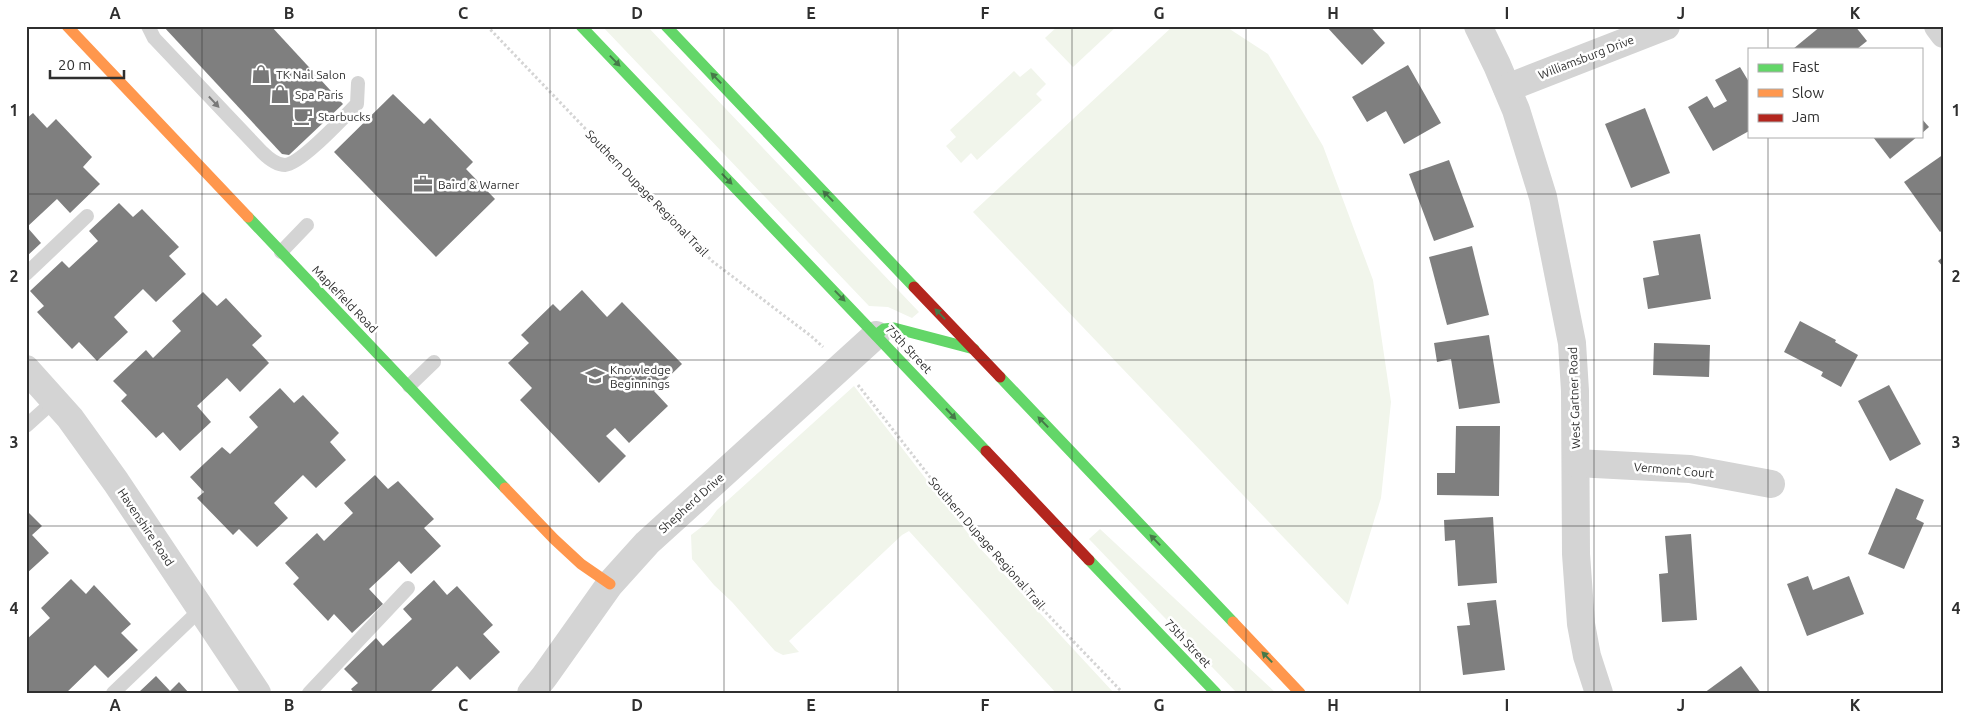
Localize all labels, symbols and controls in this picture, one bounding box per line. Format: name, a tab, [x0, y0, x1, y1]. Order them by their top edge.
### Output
text: A	[109, 4, 121, 22]
text: B	[284, 4, 294, 22]
text: C	[458, 4, 468, 22]
text: D	[631, 4, 643, 22]
text: E	[806, 4, 816, 22]
text: F	[981, 4, 990, 22]
text: G	[1153, 4, 1165, 22]
text: H	[1327, 4, 1339, 22]
text: I	[1505, 4, 1509, 22]
text: J	[1677, 4, 1685, 22]
text: K	[1850, 4, 1861, 22]
street label: Williamsburg Drive	[1536, 33, 1636, 81]
scale bar	[50, 48, 124, 80]
legend	[1748, 48, 1922, 138]
one-way arrow	[609, 55, 621, 67]
text: 20 m	[58, 56, 91, 73]
text: Fast	[1792, 58, 1820, 75]
shop icon: TK Nail Salon	[250, 63, 272, 85]
place label: TK Nail Salon	[276, 68, 346, 81]
one-way arrow	[710, 73, 722, 85]
shop icon: Spa Paris	[269, 83, 291, 105]
text: Slow	[1792, 84, 1825, 101]
place label: Spa Paris	[295, 88, 343, 101]
one-way arrow	[208, 95, 220, 107]
text: 1	[9, 101, 19, 119]
text: 1	[1951, 101, 1961, 119]
cafe icon: Starbucks	[292, 105, 314, 127]
text: Jam	[1792, 108, 1820, 125]
place label: Starbucks	[318, 110, 370, 123]
street label: Southern Dupage Regional Trail	[583, 127, 711, 259]
office icon: Baird & Warner	[412, 173, 434, 195]
one-way arrow	[721, 173, 733, 185]
place label: Baird & Warner	[438, 178, 520, 191]
one-way arrow	[822, 190, 834, 202]
street label: Maplefield Road	[310, 263, 380, 335]
text: 2	[9, 267, 19, 285]
text: 2	[1951, 267, 1961, 285]
one-way arrow	[833, 290, 845, 302]
one-way arrow	[934, 308, 946, 320]
street label: 75th Street	[883, 322, 935, 376]
street label: West Gartner Road	[1566, 347, 1582, 449]
place label: Knowledge Beginnings	[610, 363, 671, 390]
school or university icon: Knowledge Beginnings	[584, 365, 606, 387]
one-way arrow	[945, 408, 957, 420]
one-way arrow	[1037, 416, 1049, 428]
text: 3	[9, 433, 19, 451]
text: 3	[1951, 433, 1961, 451]
street label: Vermont Court	[1633, 460, 1715, 480]
street label: Shepherd Drive	[656, 470, 726, 536]
street label: Southern Dupage Regional Trail	[926, 475, 1048, 611]
street label: Havenshire Road	[115, 486, 177, 568]
one-way arrow	[1149, 534, 1161, 546]
text: 4	[9, 599, 19, 617]
text: 4	[1951, 599, 1961, 617]
street label: 75th Street	[1162, 616, 1214, 670]
one-way arrow	[1261, 652, 1273, 664]
text: A	[109, 696, 121, 714]
text: B	[284, 696, 294, 714]
text: C	[458, 696, 468, 714]
text: D	[631, 696, 643, 714]
text: E	[806, 696, 816, 714]
text: F	[981, 696, 990, 714]
text: G	[1153, 696, 1165, 714]
text: H	[1327, 696, 1339, 714]
text: I	[1505, 696, 1509, 714]
text: J	[1677, 696, 1685, 714]
text: K	[1850, 696, 1861, 714]

